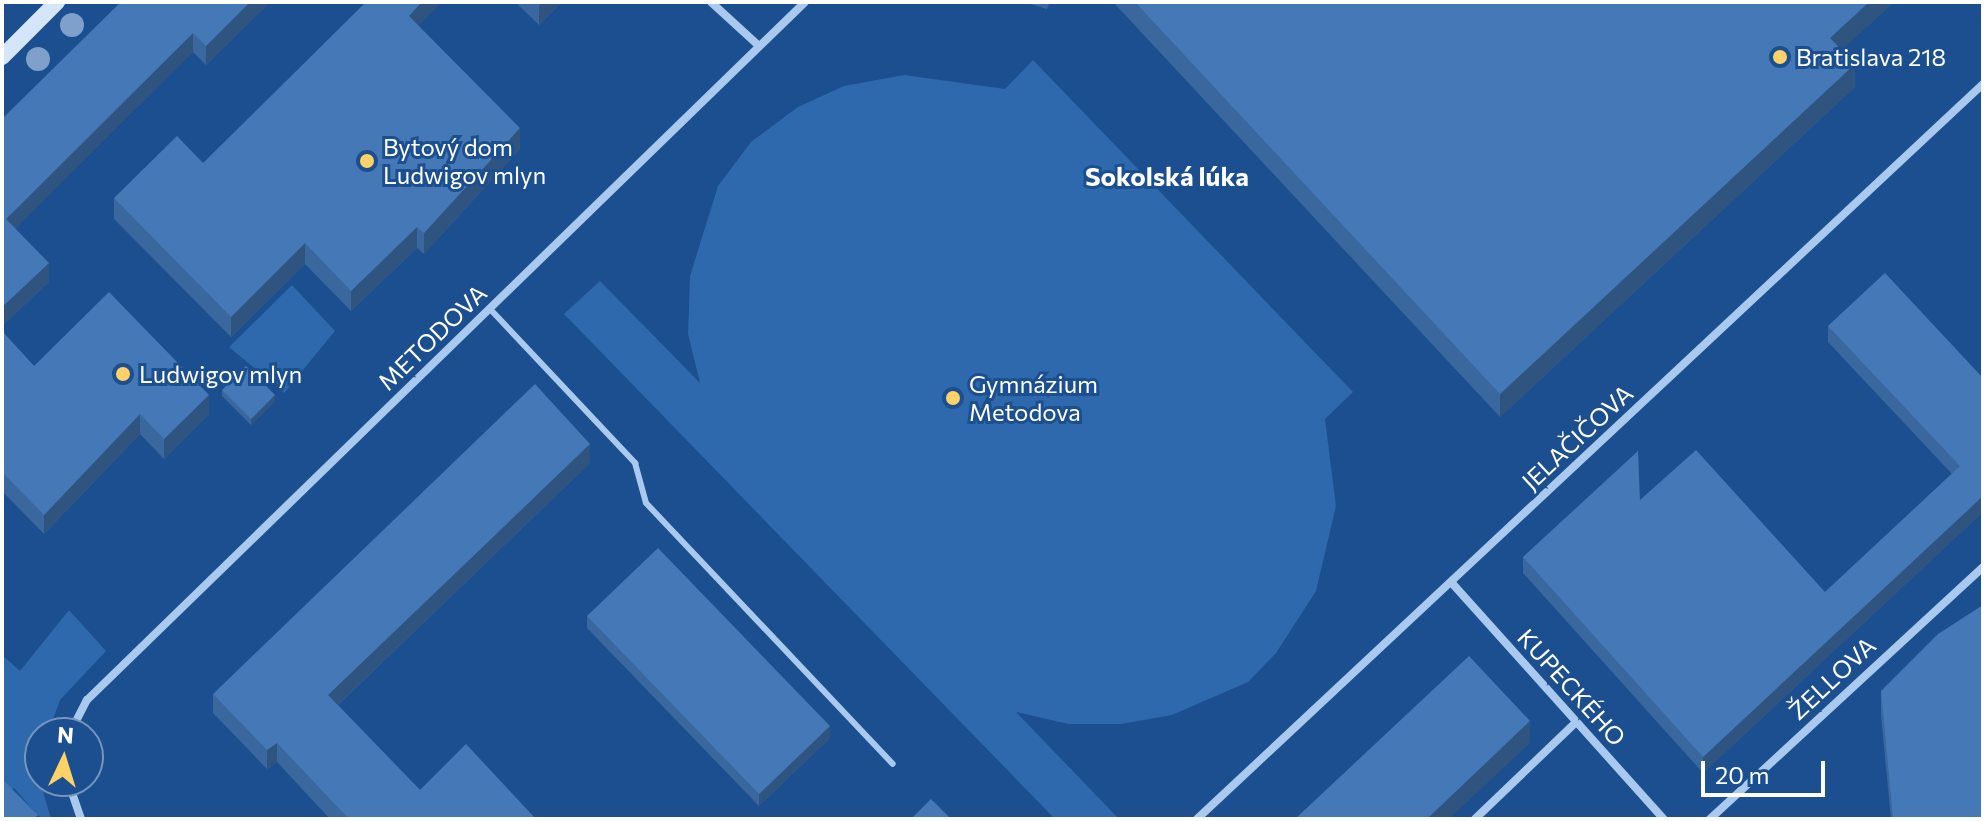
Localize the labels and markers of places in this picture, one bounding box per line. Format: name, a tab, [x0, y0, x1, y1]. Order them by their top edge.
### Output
place label: Bratislava 218	[1796, 43, 1946, 71]
marker: Bratislava 218	[1771, 48, 1789, 66]
place label: Bytový dom Ludwigov mlyn	[383, 133, 546, 189]
marker: Bytový dom Ludwigov mlyn	[358, 152, 376, 170]
place label: Ludwigov mlyn	[139, 360, 302, 388]
marker: Ludwigov mlyn	[114, 365, 132, 383]
place label: Gymnázium Metodova	[969, 370, 1098, 426]
marker: Gymnázium Metodova	[944, 389, 962, 407]

